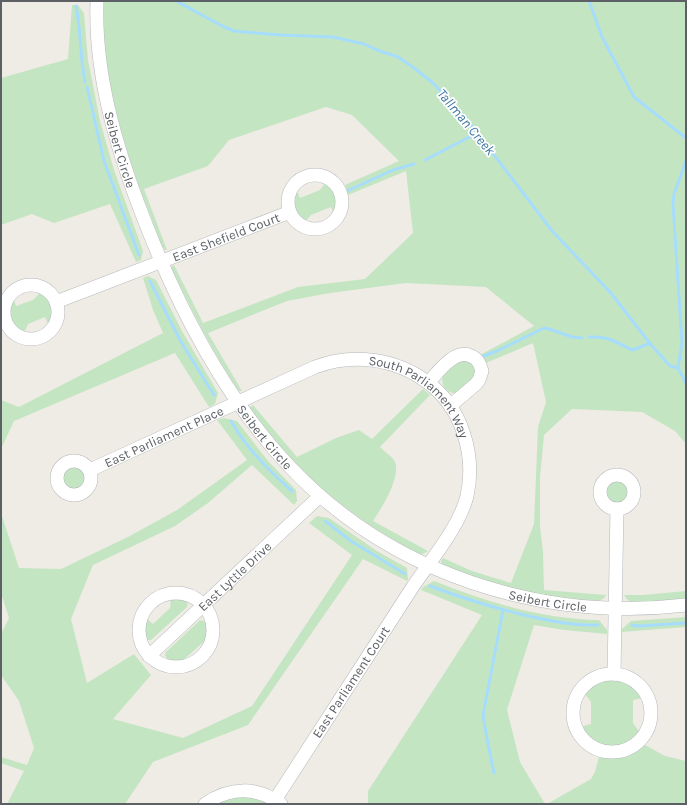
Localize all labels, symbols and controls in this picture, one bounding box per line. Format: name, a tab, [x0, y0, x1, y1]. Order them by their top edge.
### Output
water label: Tallman Creek	[433, 85, 499, 159]
street label: Seibert Circle	[102, 110, 139, 190]
street label: East Shefield Court	[170, 209, 282, 264]
street label: South Parliament Way	[368, 352, 472, 440]
street label: East Parliament Place	[102, 402, 226, 470]
street label: Seibert Circle	[234, 402, 296, 473]
street label: East Lyttle Drive	[195, 538, 274, 614]
street label: Seibert Circle	[507, 586, 588, 614]
street label: East Parliament Court	[309, 623, 393, 741]

